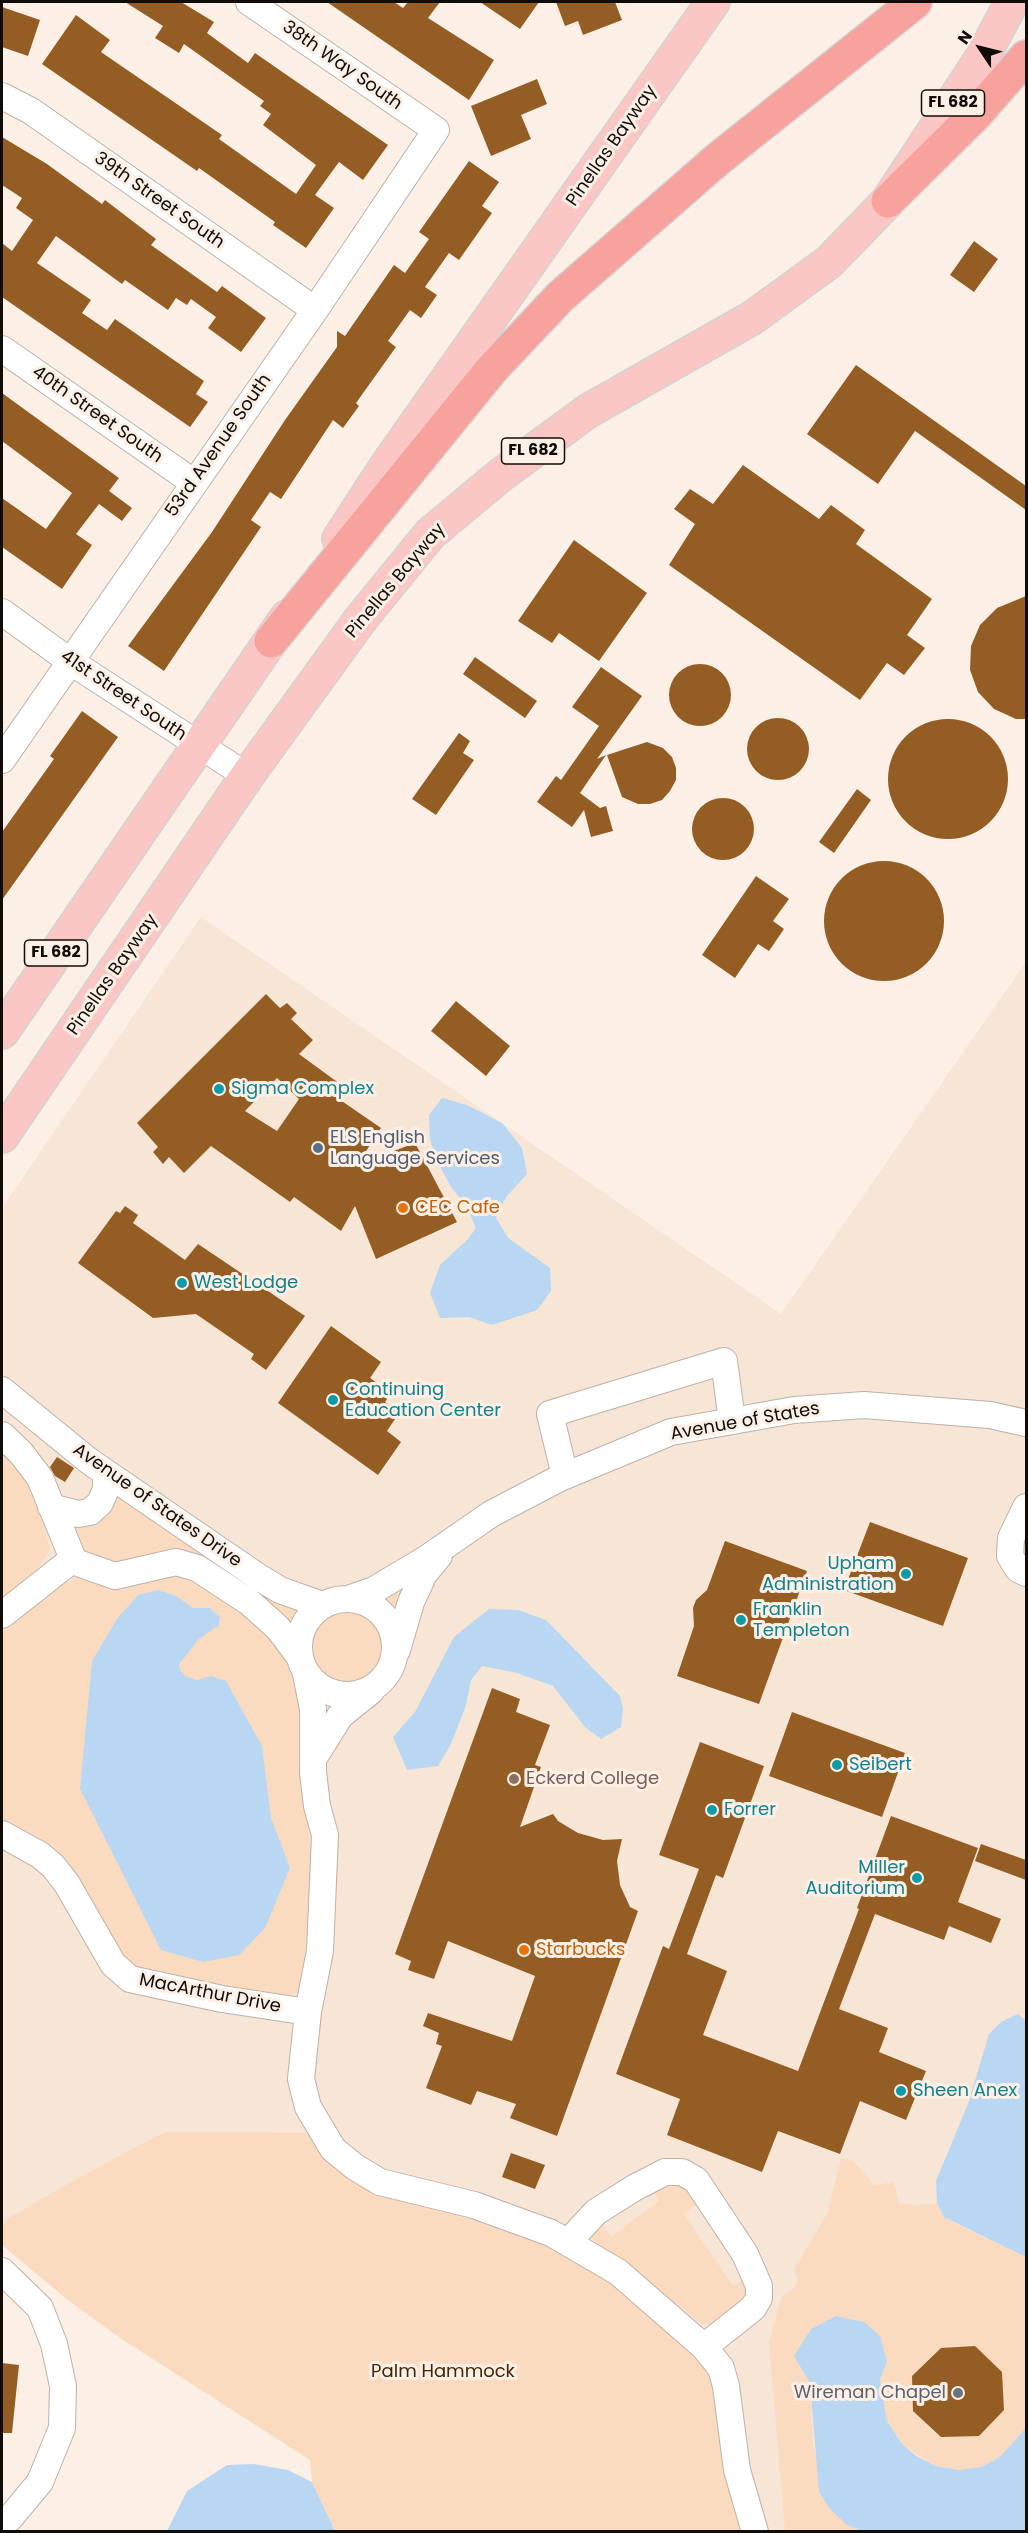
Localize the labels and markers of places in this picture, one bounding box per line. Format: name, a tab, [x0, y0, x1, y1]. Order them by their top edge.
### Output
place label: Sigma Complex	[231, 1078, 374, 1100]
marker: Sigma Complex	[212, 1082, 226, 1096]
place label: ELS English Language Services	[330, 1127, 500, 1170]
marker: ELS English Language Services	[311, 1141, 325, 1155]
place label: CEC Cafe	[415, 1197, 500, 1219]
marker: CEC Cafe	[396, 1201, 410, 1215]
place label: West Lodge	[194, 1272, 298, 1294]
marker: West Lodge	[175, 1276, 189, 1290]
place label: Continuing Education Center	[345, 1379, 501, 1422]
marker: Continuing Education Center	[326, 1393, 340, 1407]
place label: Upham Administration	[762, 1553, 894, 1596]
marker: Upham Administration	[899, 1567, 913, 1581]
place label: Franklin Templeton	[753, 1599, 850, 1642]
marker: Franklin Templeton	[734, 1613, 748, 1627]
place label: Seibert	[849, 1754, 912, 1776]
marker: Seibert	[830, 1758, 844, 1772]
place label: Eckerd College	[526, 1768, 659, 1790]
marker: Eckerd College	[507, 1772, 521, 1786]
place label: Forrer	[724, 1799, 776, 1821]
marker: Forrer	[705, 1803, 719, 1817]
place label: Miller Auditorium	[805, 1857, 905, 1900]
marker: Miller Auditorium	[910, 1871, 924, 1885]
place label: Starbucks	[536, 1939, 625, 1961]
marker: Starbucks	[517, 1943, 531, 1957]
place label: Sheen Anex	[913, 2080, 1017, 2102]
marker: Sheen Anex	[894, 2084, 908, 2098]
place label: Wireman Chapel	[794, 2382, 946, 2404]
marker: Wireman Chapel	[951, 2386, 965, 2400]

